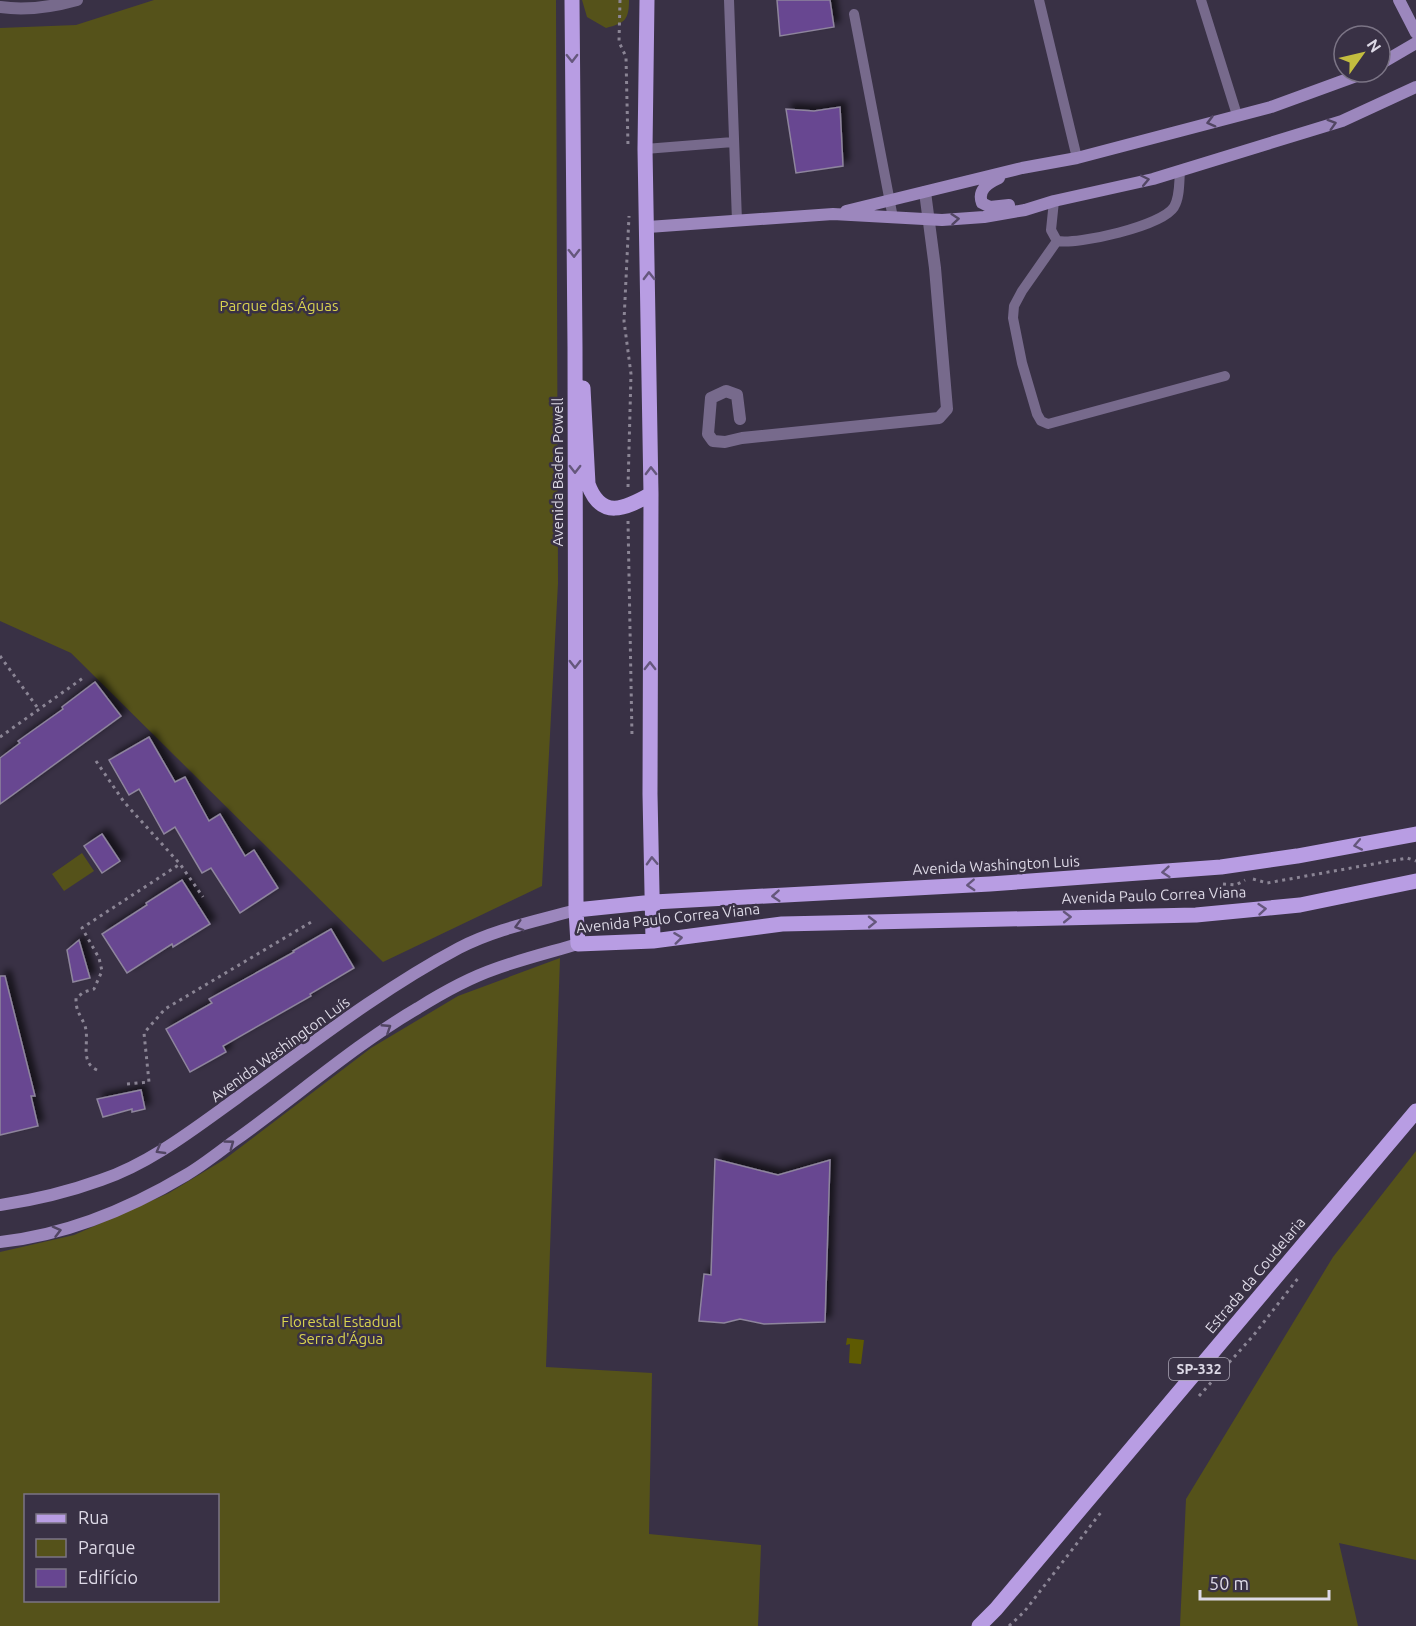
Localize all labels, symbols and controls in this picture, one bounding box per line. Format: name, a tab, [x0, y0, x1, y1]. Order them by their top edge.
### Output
north arrow	[1332, 24, 1392, 84]
text: N	[1364, 36, 1385, 56]
one-way arrow	[566, 54, 578, 63]
one-way arrow	[1206, 115, 1217, 127]
one-way arrow	[1326, 119, 1337, 131]
one-way arrow	[1140, 175, 1150, 188]
one-way arrow	[950, 213, 959, 226]
one-way arrow	[568, 249, 580, 258]
one-way arrow	[642, 272, 655, 281]
park label: Parque das Águas	[220, 297, 338, 314]
street label: Avenida Baden Powell	[549, 397, 566, 546]
one-way arrow	[569, 465, 581, 474]
one-way arrow	[645, 467, 657, 476]
one-way arrow	[569, 660, 581, 669]
one-way arrow	[644, 662, 656, 671]
one-way arrow	[1354, 838, 1364, 851]
street label: Avenida Washington Luis	[912, 852, 1080, 878]
one-way arrow	[646, 857, 658, 866]
one-way arrow	[1161, 865, 1170, 878]
one-way arrow	[966, 879, 975, 891]
street label: Avenida Paulo Correa Viana	[1061, 883, 1247, 907]
one-way arrow	[772, 889, 781, 902]
street label: Avenida Paulo Correa Viana	[575, 900, 761, 936]
one-way arrow	[1258, 902, 1267, 915]
one-way arrow	[1063, 911, 1072, 923]
one-way arrow	[868, 916, 877, 928]
one-way arrow	[514, 918, 524, 931]
one-way arrow	[674, 932, 683, 944]
street label: Avenida Washington Luís	[207, 993, 353, 1105]
one-way arrow	[380, 1024, 391, 1035]
one-way arrow	[224, 1140, 235, 1151]
one-way arrow	[155, 1143, 166, 1155]
street label: Estrada da Coudelaria	[1201, 1213, 1309, 1337]
one-way arrow	[52, 1226, 62, 1239]
park label: Florestal Estadual Serra d'Água	[281, 1313, 401, 1347]
road number: SP-332	[1169, 1358, 1229, 1380]
legend	[24, 1494, 219, 1602]
text: Rua	[78, 1507, 109, 1527]
text: Parque	[78, 1537, 135, 1557]
scale bar	[1200, 1563, 1329, 1601]
text: Edifício	[78, 1567, 138, 1587]
text: 50 m	[1209, 1573, 1249, 1593]

